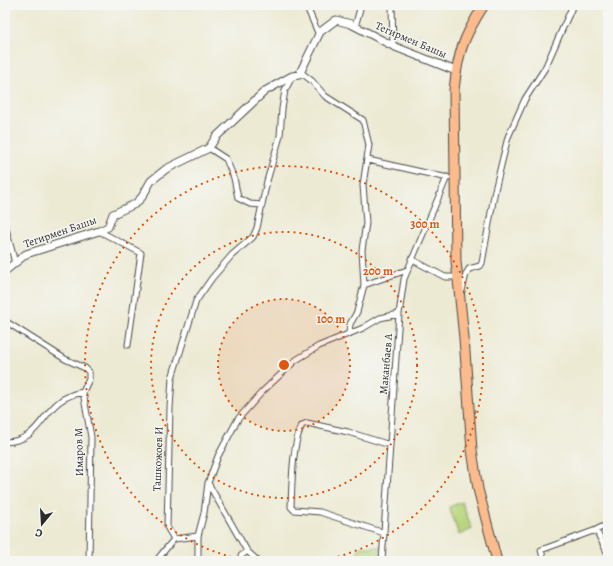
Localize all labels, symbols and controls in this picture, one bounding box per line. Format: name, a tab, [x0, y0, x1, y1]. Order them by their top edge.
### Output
street label: Тегирмен Башы	[373, 18, 449, 62]
street label: Тегирмен Башы	[22, 213, 98, 251]
text: 300 m	[410, 216, 440, 232]
text: 200 m	[363, 263, 393, 279]
text: 100 m	[317, 311, 345, 327]
street label: Маканбаев А	[376, 332, 396, 395]
centre of rings	[277, 358, 291, 372]
street label: Ташкожоев И	[149, 426, 167, 492]
street label: Имаров М	[71, 428, 87, 476]
north arrow	[22, 504, 62, 544]
text: С	[33, 525, 45, 541]

